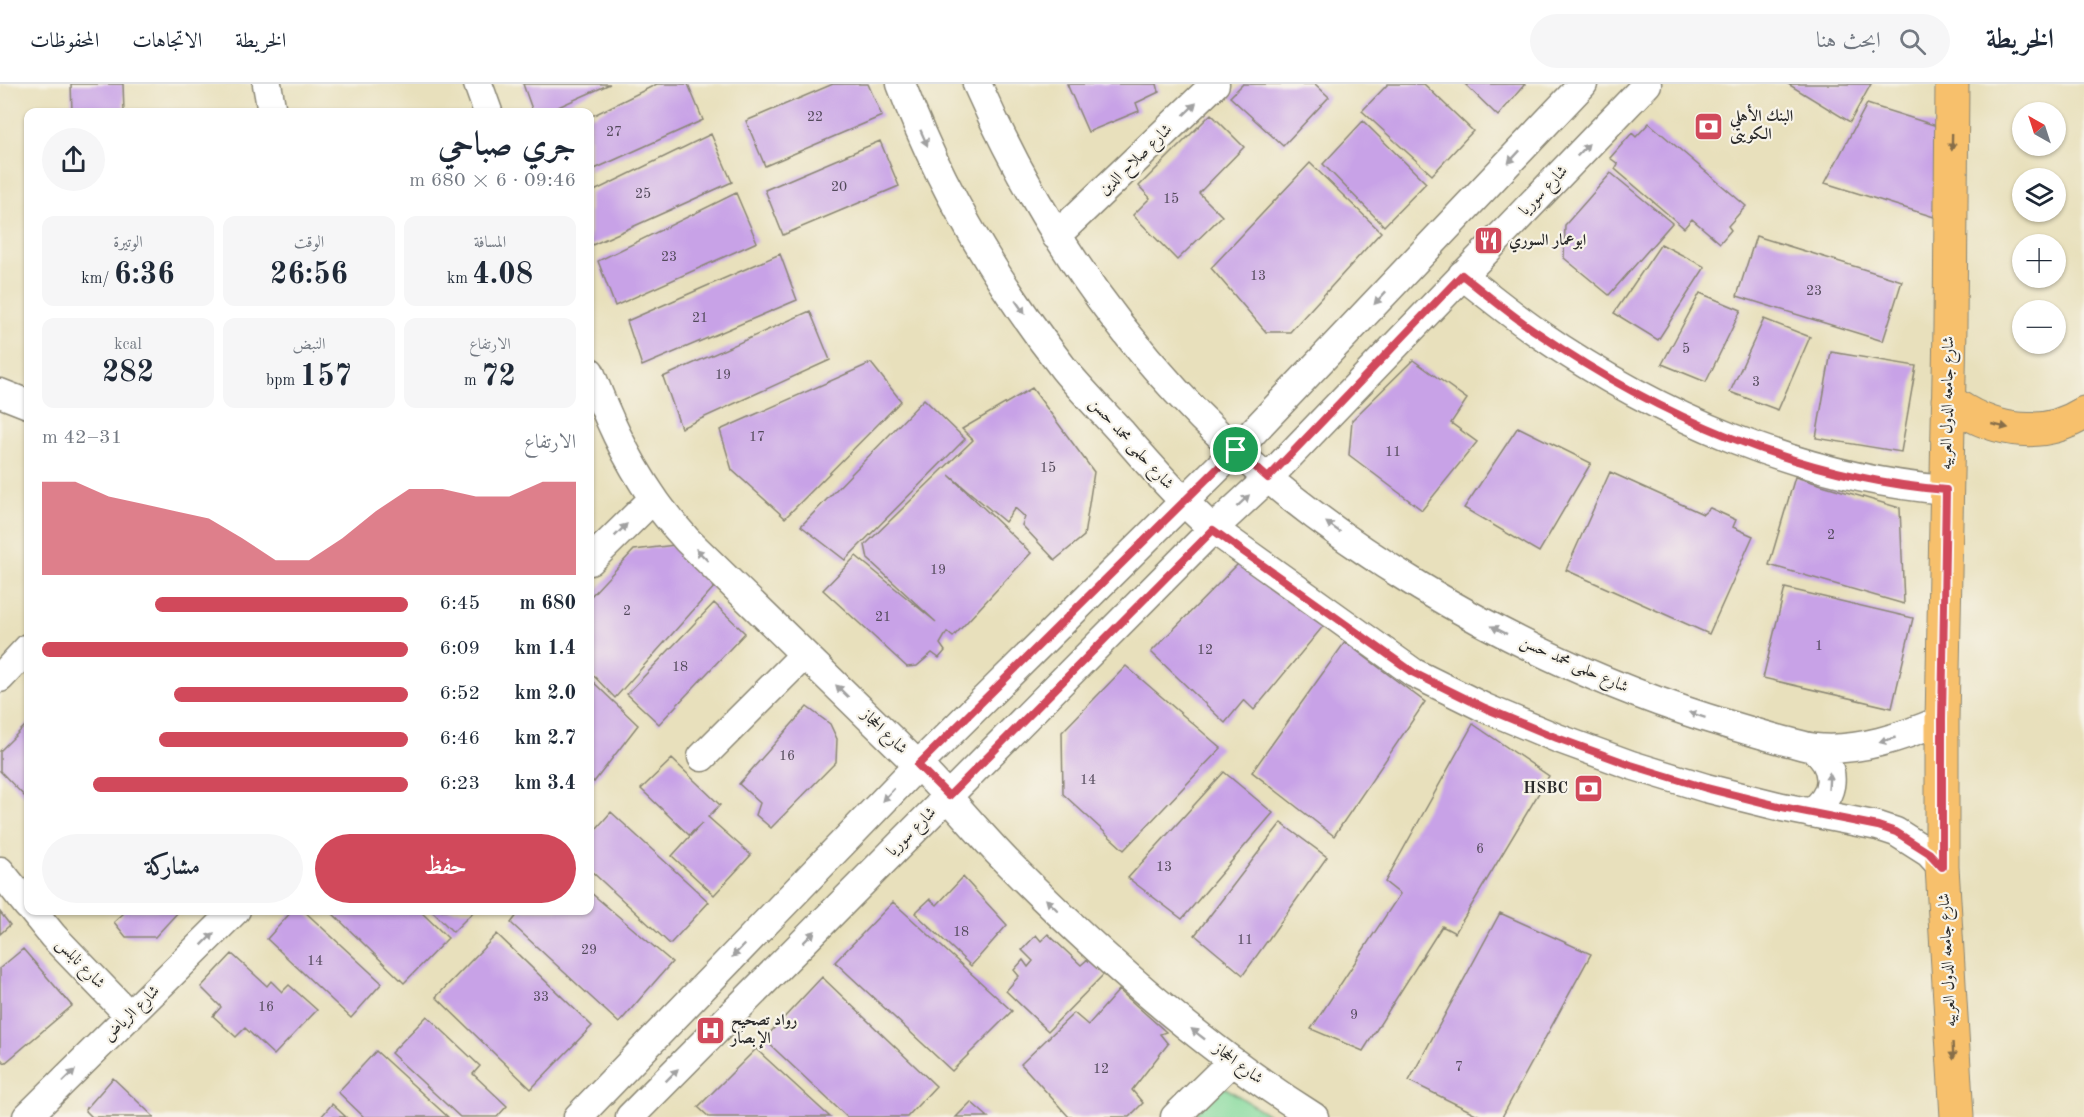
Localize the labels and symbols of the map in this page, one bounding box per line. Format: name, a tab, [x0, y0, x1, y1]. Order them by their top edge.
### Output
one-way arrow	[1182, 102, 1196, 116]
north arrow	[2012, 102, 2066, 156]
place label: البنك الأهلي الكويتى	[1729, 104, 1793, 145]
house number: 22	[807, 110, 823, 124]
bank icon: البنك الأهلي الكويتى	[1693, 110, 1725, 142]
street label: شارع صلاح الدين	[1096, 121, 1179, 202]
house number: 27	[606, 125, 622, 139]
one-way arrow	[919, 129, 929, 147]
one-way arrow	[1947, 133, 1957, 152]
one-way arrow	[1576, 143, 1589, 158]
one-way arrow	[1508, 149, 1521, 164]
street label: شارع سوريا	[1517, 163, 1574, 222]
house number: 20	[831, 180, 847, 194]
house number: 25	[635, 187, 651, 201]
house number: 15	[1163, 192, 1179, 206]
restaurant icon: ابوعمار السوري	[1472, 225, 1504, 257]
place label: ابوعمار السوري	[1509, 232, 1586, 253]
house number: 23	[661, 250, 677, 264]
house number: 13	[1250, 269, 1266, 283]
house number: 23	[1806, 284, 1822, 298]
one-way arrow	[1373, 291, 1387, 306]
one-way arrow	[1014, 299, 1025, 315]
house number: 21	[692, 311, 708, 325]
street label: شارع جامعه الدول العربيه	[1939, 336, 1961, 470]
house number: 5	[1682, 342, 1690, 356]
house number: 19	[715, 368, 731, 382]
house number: 3	[1752, 375, 1760, 389]
street label: شارع حلمى محمد حسن	[1083, 395, 1176, 495]
one-way arrow	[1991, 422, 2009, 432]
pin	[1210, 424, 1261, 475]
house number: 17	[749, 430, 765, 444]
house number: 11	[1385, 445, 1401, 459]
house number: 15	[1040, 461, 1056, 475]
one-way arrow	[1235, 495, 1250, 508]
one-way arrow	[1326, 521, 1342, 533]
one-way arrow	[614, 523, 629, 537]
house number: 2	[1827, 528, 1835, 542]
one-way arrow	[695, 548, 709, 563]
house number: 19	[930, 563, 946, 577]
house number: 2	[623, 604, 631, 618]
house number: 21	[875, 610, 891, 624]
one-way arrow	[1490, 625, 1507, 635]
street label: شارع حلمى محمد حسن	[1516, 634, 1630, 700]
house number: 1	[1815, 639, 1823, 653]
house number: 12	[1197, 643, 1213, 657]
house number: 18	[672, 660, 688, 674]
one-way arrow	[835, 685, 849, 699]
street label: شارع الحجاز	[854, 705, 911, 760]
one-way arrow	[1688, 710, 1706, 719]
one-way arrow	[1878, 736, 1896, 745]
house number: 16	[779, 749, 795, 763]
one-way arrow	[1825, 772, 1834, 791]
house number: 14	[1080, 773, 1096, 787]
bank icon: HSBC	[1573, 773, 1605, 805]
place label: HSBC	[1523, 781, 1568, 797]
one-way arrow	[882, 788, 896, 802]
street label: شارع سوريا	[884, 804, 942, 862]
house number: 6	[1476, 842, 1484, 856]
house number: 13	[1156, 860, 1172, 874]
street label: شارع جامعه الدول العربيه	[1937, 892, 1963, 1027]
one-way arrow	[1045, 899, 1059, 913]
house number: 18	[953, 925, 969, 939]
one-way arrow	[801, 930, 815, 944]
one-way arrow	[200, 932, 215, 946]
house number: 11	[1237, 933, 1253, 947]
street label: شارع نابلس	[50, 936, 107, 995]
house number: 29	[581, 943, 597, 957]
one-way arrow	[732, 943, 746, 957]
house number: 14	[307, 954, 323, 968]
street label: شارع الرياض	[100, 982, 166, 1048]
house number: 33	[533, 990, 549, 1004]
house number: 16	[258, 1000, 274, 1014]
house number: 9	[1350, 1008, 1358, 1022]
place label: رواد تصحيح الإبصار	[729, 1013, 798, 1049]
hospital icon: رواد تصحيح الإبصار	[694, 1014, 726, 1046]
one-way arrow	[1191, 1028, 1206, 1040]
street label: شارع الحجاز	[1207, 1039, 1266, 1091]
one-way arrow	[1948, 1042, 1957, 1061]
house number: 7	[1455, 1060, 1463, 1074]
house number: 12	[1093, 1062, 1109, 1076]
one-way arrow	[61, 1069, 76, 1083]
one-way arrow	[664, 1069, 678, 1083]

